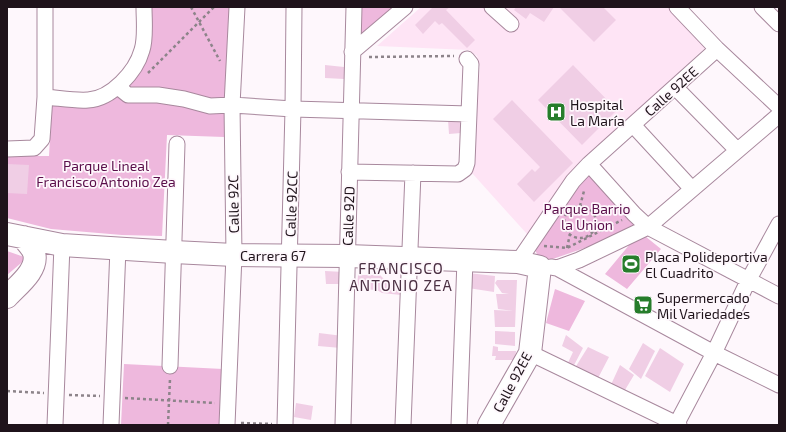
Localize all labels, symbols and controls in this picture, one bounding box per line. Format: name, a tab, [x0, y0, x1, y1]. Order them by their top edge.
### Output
street label: Calle 92EE	[641, 62, 701, 119]
place label: Hospital La María	[570, 96, 625, 129]
hospital icon: Hospital La María	[545, 101, 567, 123]
park label: Parque Lineal Francisco Antonio Zea	[36, 157, 176, 190]
street label: Calle 92CC	[281, 171, 301, 237]
street label: Calle 92C	[224, 175, 242, 233]
street label: Calle 92D	[338, 186, 358, 246]
park label: Parque Barrio la Union	[544, 200, 631, 233]
street label: Carrera 67	[240, 247, 306, 264]
place label: Placa Polideportiva El Cuadrito	[645, 248, 768, 281]
sports icon: Placa Polideportiva El Cuadrito	[620, 253, 642, 275]
district label: FRANCISCO ANTONIO ZEA	[349, 259, 453, 294]
place label: Supermercado Mil Variedades	[657, 289, 750, 322]
supermarket icon: Supermercado Mil Variedades	[632, 294, 654, 316]
street label: Calle 92EE	[489, 349, 535, 415]

